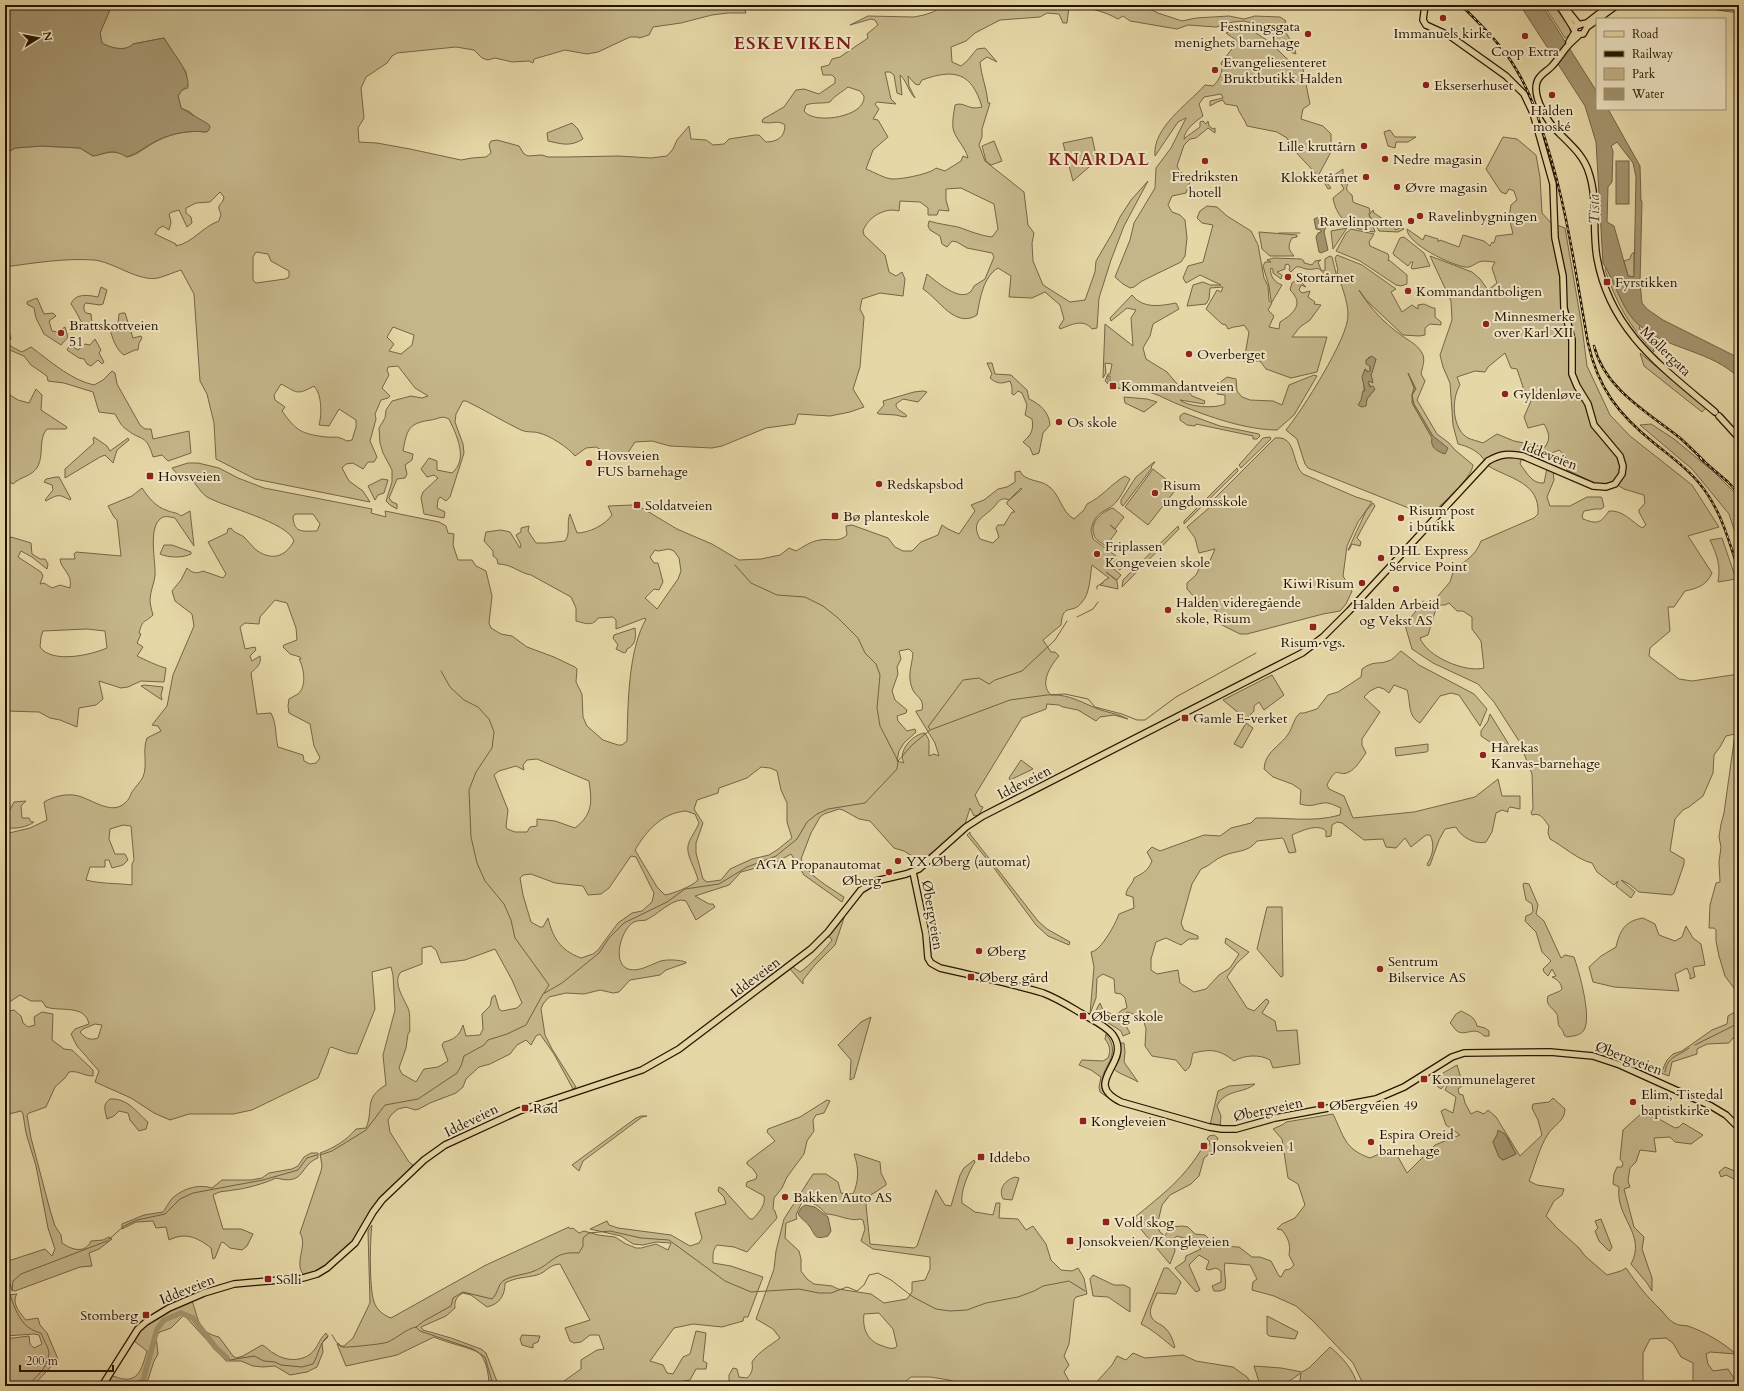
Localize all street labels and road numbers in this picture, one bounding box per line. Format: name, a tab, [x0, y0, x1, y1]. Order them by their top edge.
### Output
street label: Møllergata	[1636, 322, 1695, 380]
street label: Iddeveien	[1519, 436, 1580, 475]
street label: Iddeveien	[994, 761, 1054, 804]
street label: Øbergveien	[917, 879, 948, 952]
street label: Iddeveien	[727, 952, 784, 1002]
street label: Øbergveien	[1592, 1037, 1665, 1080]
street label: Øbergveien	[1232, 1093, 1305, 1126]
street label: Iddeveien	[441, 1099, 501, 1142]
street label: Iddeveien	[157, 1270, 218, 1309]

